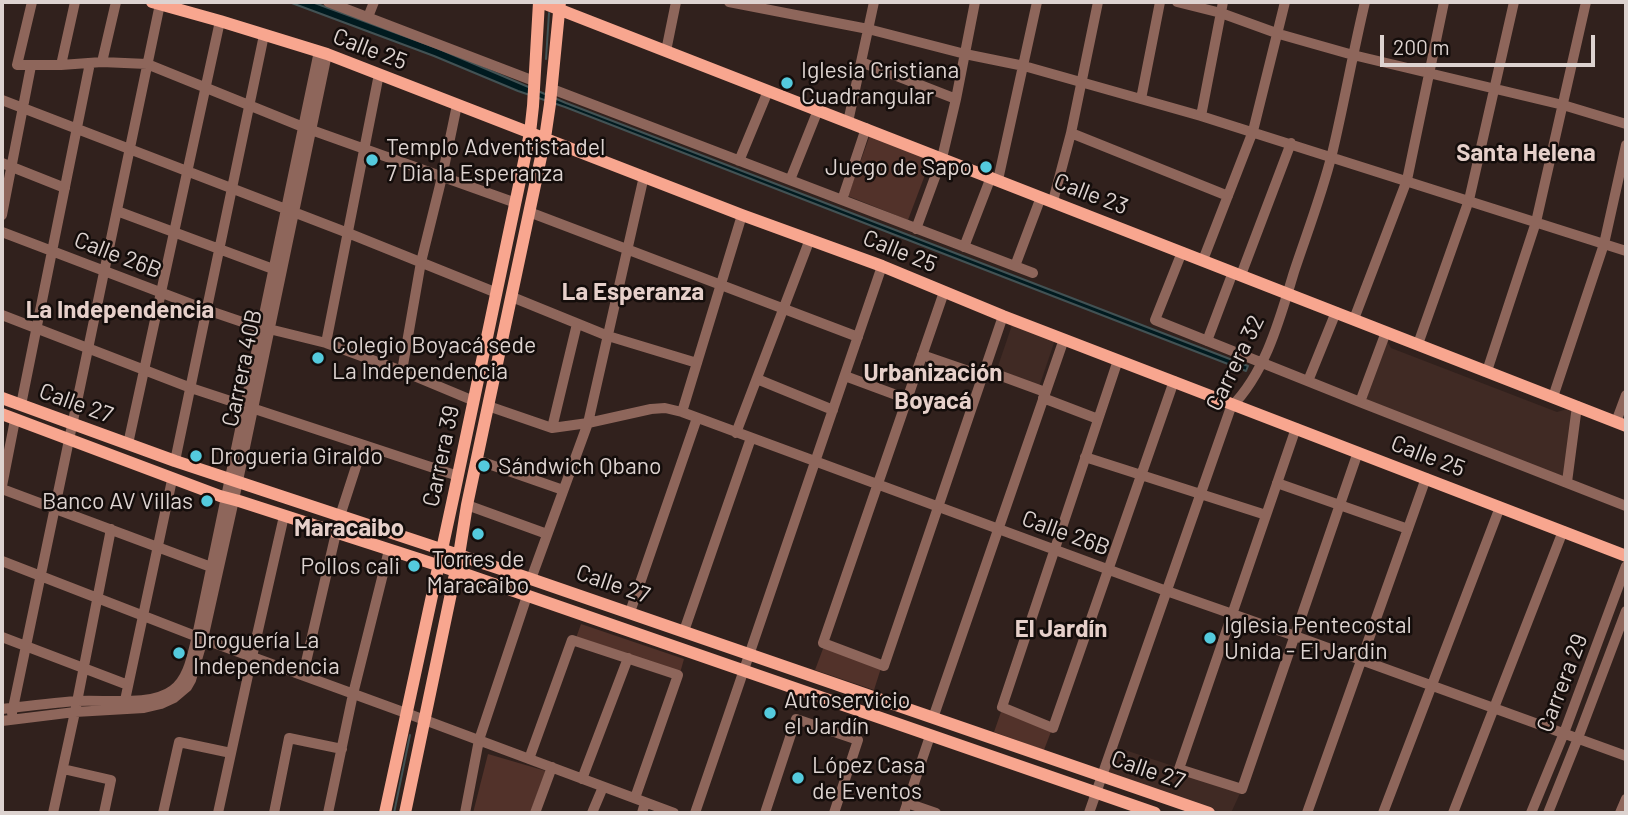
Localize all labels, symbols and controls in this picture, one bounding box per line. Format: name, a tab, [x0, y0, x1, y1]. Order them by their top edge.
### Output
scale bar	[1383, 21, 1598, 65]
street label: Calle 25	[329, 22, 411, 76]
text: 200 m	[1393, 34, 1450, 59]
place label: Iglesia Cristiana Cuadrangular	[801, 56, 959, 110]
marker: Iglesia Cristiana Cuadrangular	[779, 75, 795, 91]
place label: Templo Adventista del 7 Dia la Esperanza	[386, 133, 605, 187]
district label: Santa Helena	[1456, 139, 1596, 167]
marker: Templo Adventista del 7 Dia la Esperanza	[364, 152, 380, 168]
place label: Juego de Sapo	[825, 153, 972, 181]
marker: Juego de Sapo	[978, 159, 994, 175]
street label: Calle 23	[1050, 167, 1132, 221]
street label: Calle 25	[859, 224, 941, 278]
street label: Calle 26B	[70, 226, 166, 284]
district label: La Esperanza	[562, 278, 704, 306]
district label: La Independencia	[26, 296, 214, 324]
street label: Carrera 40B	[216, 307, 268, 429]
street label: Carrera 32	[1200, 311, 1270, 415]
place label: Colegio Boyacá sede La Independencia	[332, 331, 536, 385]
marker: Colegio Boyacá sede La Independencia	[310, 350, 326, 366]
district label: Urbanización Boyacá	[864, 359, 1002, 415]
street label: Calle 27	[35, 377, 117, 429]
street label: Carrera 39	[417, 403, 465, 509]
street label: Calle 25	[1387, 429, 1469, 483]
place label: Drogueria Giraldo	[210, 442, 383, 470]
marker: Drogueria Giraldo	[188, 448, 204, 464]
place label: Sándwich Qbano	[498, 452, 662, 480]
marker: Sándwich Qbano	[476, 458, 492, 474]
place label: Banco AV Villas	[42, 487, 193, 515]
marker: Banco AV Villas	[199, 493, 215, 509]
street label: Calle 26B	[1018, 504, 1114, 562]
district label: Maracaibo	[294, 514, 404, 542]
marker: Torres de Maracaibo	[470, 526, 486, 542]
place label: Torres de Maracaibo	[427, 545, 529, 599]
place label: Pollos cali	[301, 552, 400, 580]
marker: Pollos cali	[406, 558, 422, 574]
street label: Calle 27	[572, 559, 654, 609]
place label: Iglesia Pentecostal Unida - El Jardin	[1224, 611, 1412, 665]
district label: El Jardín	[1015, 615, 1107, 643]
place label: Droguería La Independencia	[193, 626, 340, 680]
marker: Iglesia Pentecostal Unida - El Jardin	[1202, 630, 1218, 646]
street label: Carrera 29	[1531, 630, 1593, 736]
marker: Droguería La Independencia	[171, 645, 187, 661]
place label: Autoservicio el Jardín	[784, 686, 910, 740]
marker: Autoservicio el Jardín	[762, 705, 778, 721]
street label: Calle 27	[1107, 745, 1189, 795]
place label: López Casa de Eventos	[812, 751, 925, 805]
marker: López Casa de Eventos	[790, 770, 806, 786]

